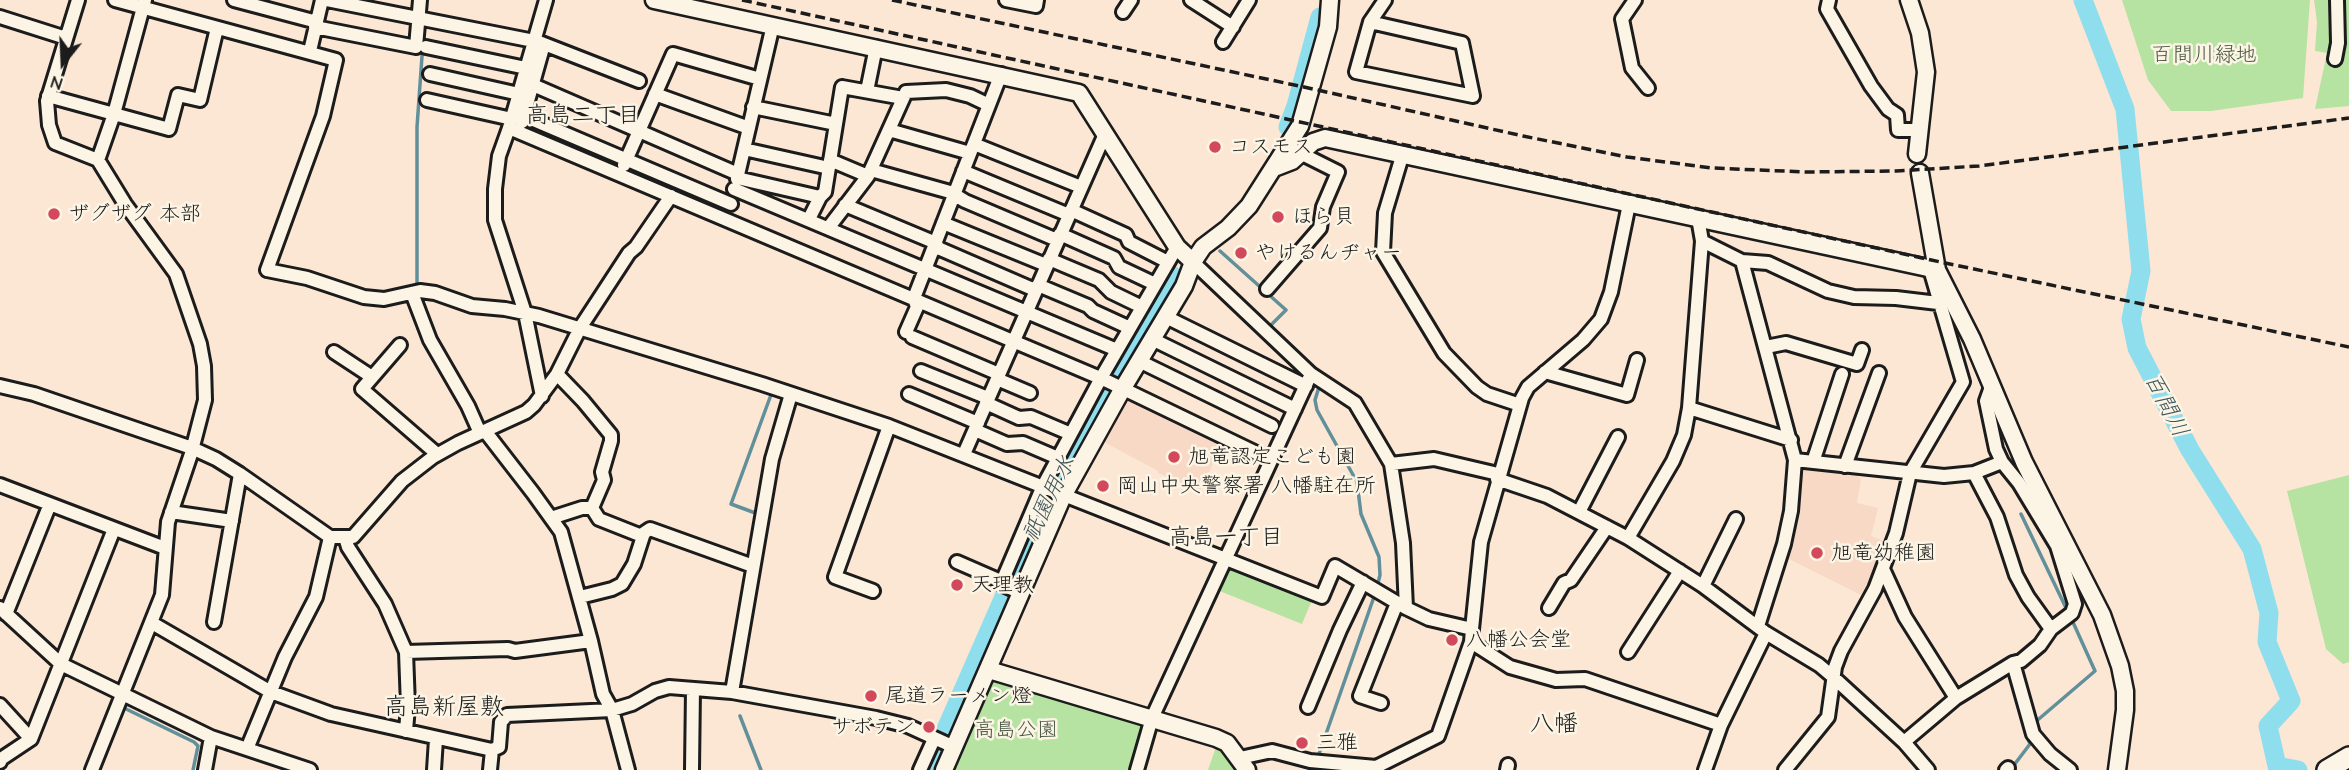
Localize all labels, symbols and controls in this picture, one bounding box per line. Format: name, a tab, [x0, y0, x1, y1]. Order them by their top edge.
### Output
north arrow	[28, 28, 98, 98]
park label: 百間川緑地	[2152, 42, 2256, 68]
text: N	[47, 71, 66, 95]
district label: 高島二丁目	[526, 101, 640, 129]
place label: コスモス	[1229, 134, 1313, 160]
marker: コスモス	[1207, 139, 1223, 155]
place label: ザグザグ 本部	[68, 201, 201, 227]
place label: ほら貝	[1292, 204, 1355, 230]
marker: ザグザグ 本部	[46, 206, 62, 222]
marker: ほら貝	[1270, 209, 1286, 225]
place label: やけるんヂャー	[1255, 240, 1402, 266]
marker: やけるんヂャー	[1233, 245, 1249, 261]
water label: 百間川	[2138, 368, 2194, 442]
place label: 旭竜認定こども園	[1188, 444, 1356, 470]
marker: 旭竜認定こども園	[1166, 449, 1182, 465]
water label: 祇園用水	[1016, 452, 1082, 546]
place label: 岡山中央警察署 八幡駐在所	[1117, 473, 1376, 499]
marker: 岡山中央警察署 八幡駐在所	[1095, 478, 1111, 494]
district label: 高島一丁目	[1169, 523, 1283, 551]
place label: 旭竜幼稚園	[1831, 540, 1936, 566]
marker: 旭竜幼稚園	[1809, 545, 1825, 561]
place label: 天理教	[971, 572, 1034, 598]
marker: 天理教	[949, 577, 965, 593]
place label: 八幡公会堂	[1466, 627, 1571, 653]
marker: 八幡公会堂	[1444, 632, 1460, 648]
place label: 尾道ラーメン燈	[885, 683, 1032, 709]
marker: 尾道ラーメン燈	[863, 688, 879, 704]
district label: 高島新屋敷	[384, 693, 504, 721]
district label: 八幡	[1530, 710, 1578, 738]
place label: サボテン	[831, 714, 915, 740]
park label: 高島公園	[974, 717, 1058, 743]
marker: サボテン	[921, 719, 937, 735]
place label: 三雅	[1316, 730, 1358, 756]
marker: 三雅	[1294, 735, 1310, 751]

